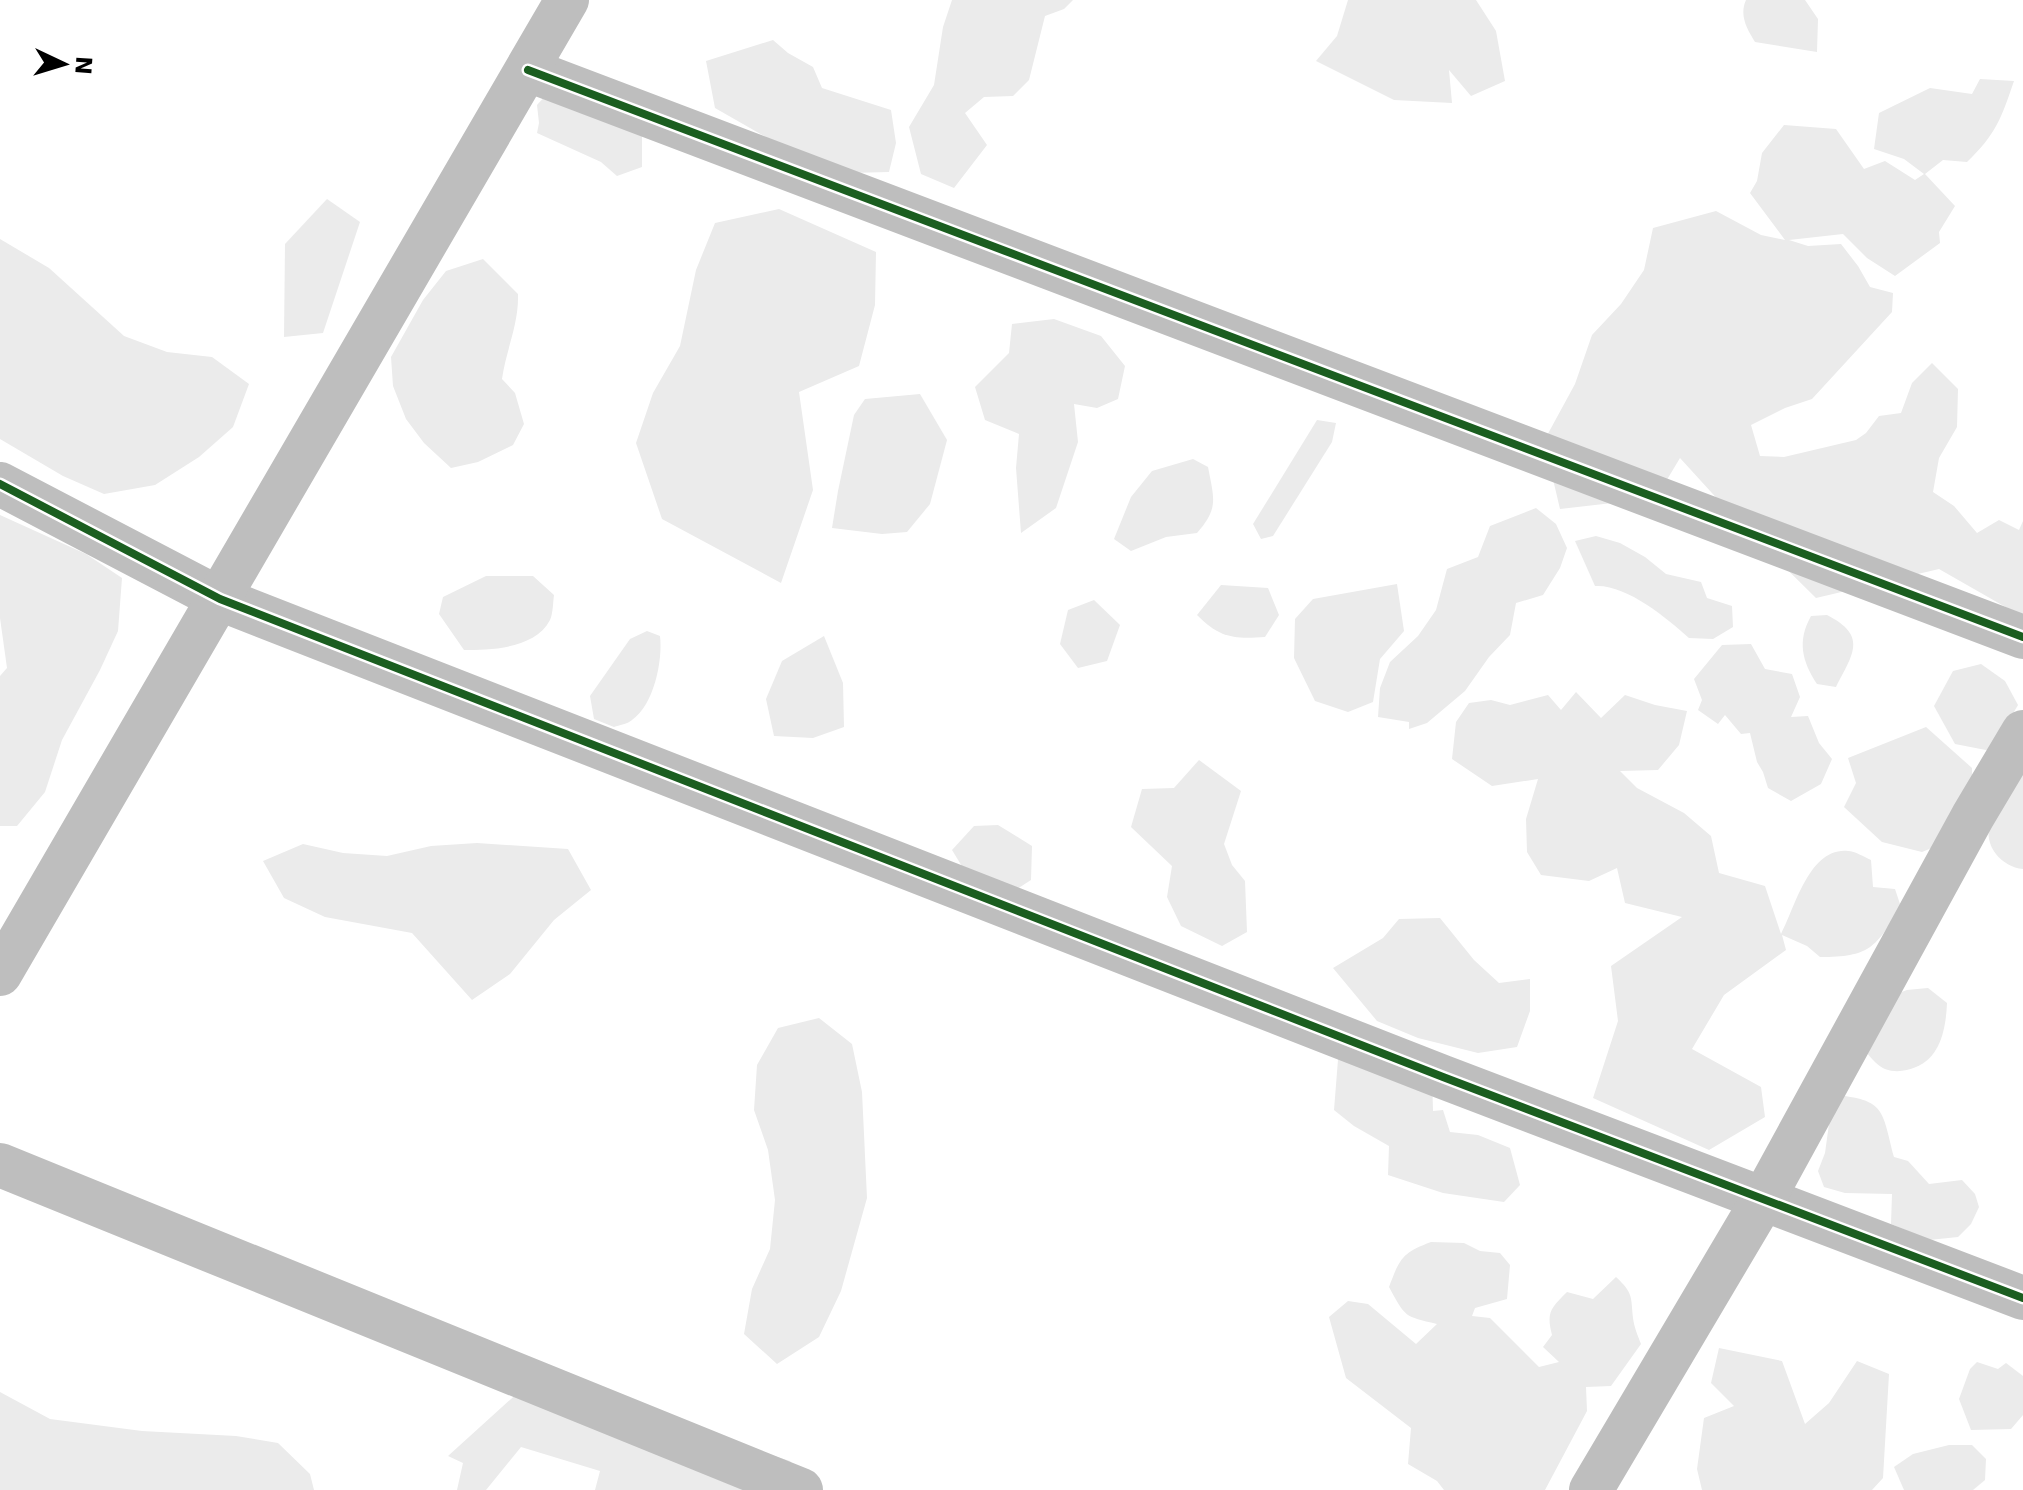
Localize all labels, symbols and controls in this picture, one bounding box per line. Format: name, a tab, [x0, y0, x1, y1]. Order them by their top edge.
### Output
north arrow	[24, 24, 104, 104]
text: N	[70, 55, 97, 75]

